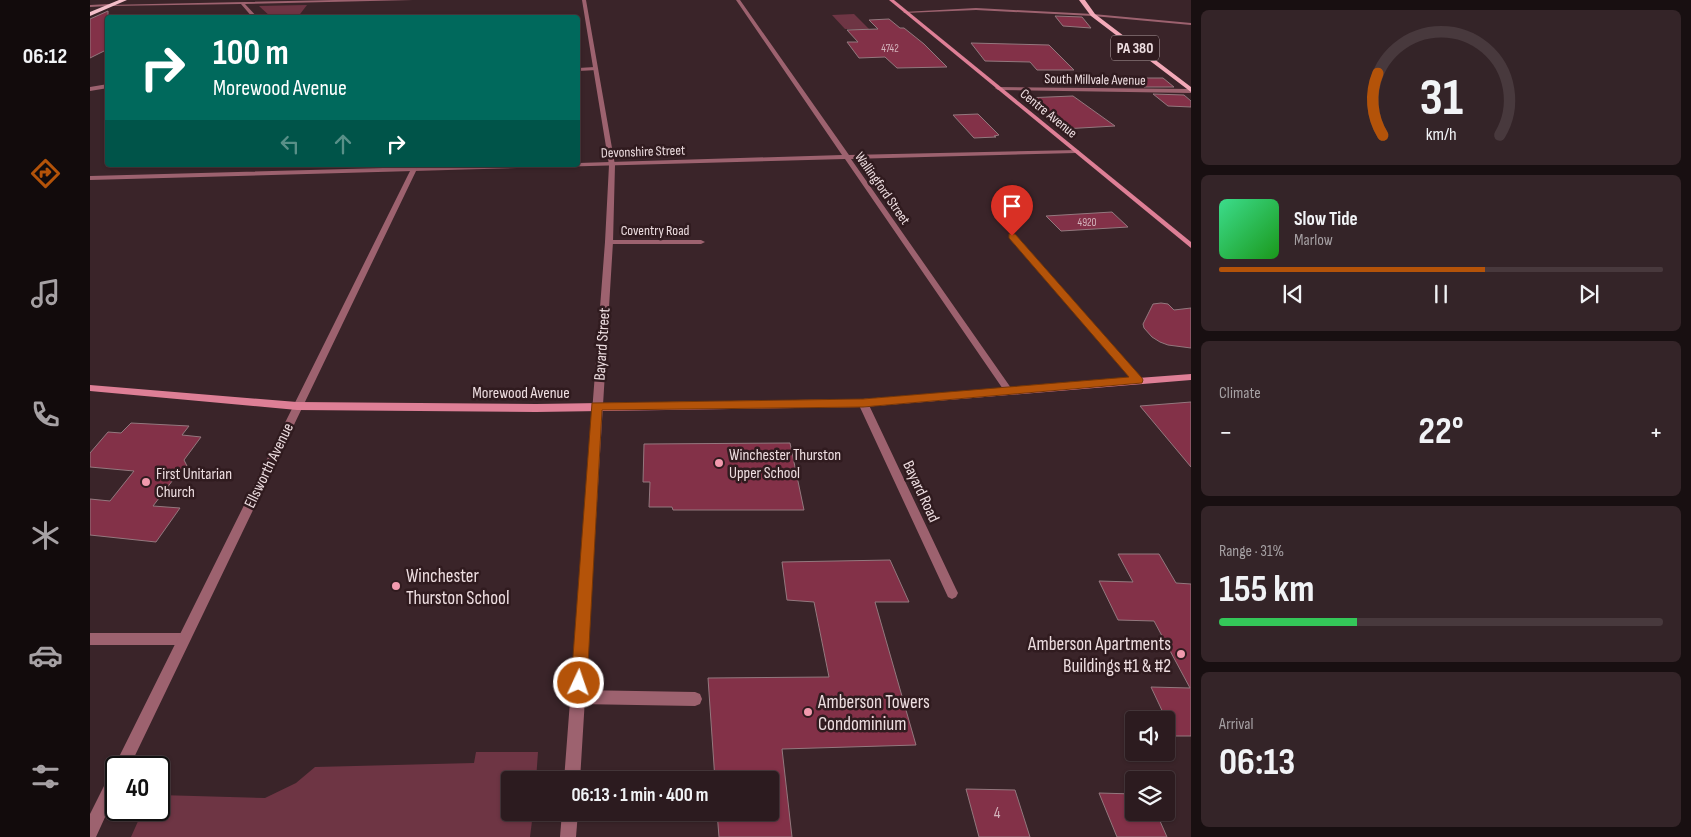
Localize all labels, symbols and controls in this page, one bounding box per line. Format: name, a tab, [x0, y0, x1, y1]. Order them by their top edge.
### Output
text: 100 m	[213, 32, 289, 75]
icon: right	[130, 35, 195, 100]
road number: PA 380	[1111, 36, 1159, 60]
house number: 4742	[881, 42, 899, 55]
text: 06:12	[23, 43, 67, 70]
text: 31	[1419, 67, 1463, 130]
street label: South Millvale Avenue	[1044, 70, 1146, 89]
text: Morewood Avenue	[213, 75, 347, 102]
street label: Centre Avenue	[1017, 85, 1081, 142]
text: km/h	[1426, 124, 1456, 145]
icon: left	[276, 130, 304, 158]
icon: ahead	[329, 130, 357, 158]
icon: right	[382, 130, 410, 158]
street label: Devonshire Street	[601, 142, 685, 161]
street label: Wallingford Street	[851, 149, 914, 228]
icon: directions	[28, 156, 63, 191]
pin	[991, 185, 1033, 236]
icon: arrive	[998, 192, 1026, 220]
text: Slow Tide	[1294, 208, 1358, 231]
house number: 4920	[1078, 216, 1097, 229]
street label: Coventry Road	[621, 222, 690, 239]
text: Marlow	[1294, 231, 1333, 250]
icon: music	[28, 276, 63, 311]
icon: previous	[1279, 280, 1307, 308]
icon: pause	[1427, 280, 1455, 308]
icon: next	[1575, 280, 1603, 308]
street label: Bayard Street	[590, 307, 615, 381]
street label: Morewood Avenue	[472, 384, 570, 403]
text: Climate	[1219, 384, 1261, 403]
icon: phone	[28, 397, 63, 432]
text: 22°	[1418, 409, 1464, 454]
text: −	[1219, 416, 1233, 449]
text: +	[1649, 416, 1663, 449]
street label: Ellsworth Avenue	[241, 420, 298, 511]
place label: Winchester Thurston Upper School	[729, 446, 841, 483]
marker: Winchester Thurston Upper School	[713, 457, 725, 469]
street label: Bayard Road	[898, 458, 943, 525]
place label: First Unitarian Church	[156, 465, 232, 502]
marker: First Unitarian Church	[140, 476, 152, 488]
icon: climate	[28, 518, 63, 553]
text: Range · 31%	[1219, 542, 1284, 561]
place label: Winchester Thurston School	[406, 565, 509, 610]
text: 155 km	[1219, 567, 1315, 612]
marker: Winchester Thurston School	[390, 580, 402, 592]
place label: Amberson Apartments Buildings #1 & #2	[1027, 633, 1171, 678]
icon: car	[28, 638, 63, 673]
marker: Amberson Apartments Buildings #1 & #2	[1175, 648, 1187, 660]
position arrow	[552, 656, 604, 708]
place label: Amberson Towers Condominium	[817, 691, 930, 736]
marker: Amberson Towers Condominium	[802, 706, 814, 718]
map controls	[1125, 711, 1175, 821]
button: sound	[1125, 711, 1175, 761]
text: Arrival	[1219, 715, 1253, 734]
text: 06:13	[1219, 740, 1295, 785]
speed limit sign: 40	[105, 756, 170, 821]
icon: filters	[28, 759, 63, 794]
button: layers	[1125, 771, 1175, 821]
text: 06:13 · 1 min · 400 m	[572, 784, 708, 807]
house number: 4	[994, 804, 1001, 823]

